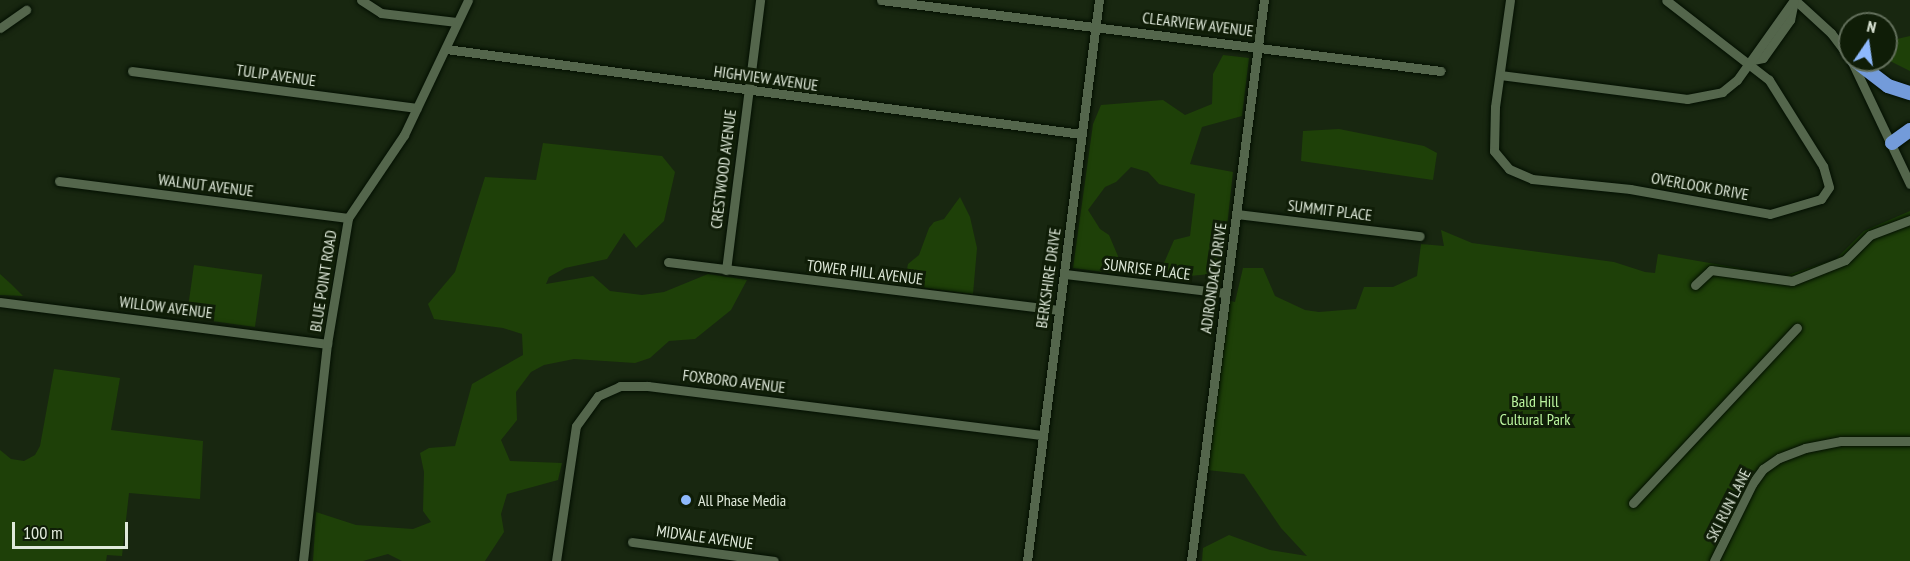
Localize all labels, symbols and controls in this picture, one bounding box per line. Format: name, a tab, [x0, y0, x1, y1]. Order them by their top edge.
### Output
street label: CLEARVIEW AVENUE	[1141, 8, 1255, 40]
north arrow	[1838, 12, 1898, 72]
text: N	[1865, 16, 1878, 37]
street label: TULIP AVENUE	[234, 60, 318, 90]
street label: HIGHVIEW AVENUE	[712, 61, 820, 95]
street label: CRESTWOOD AVENUE	[706, 108, 740, 230]
street label: OVERLOOK DRIVE	[1650, 168, 1750, 204]
street label: WALNUT AVENUE	[157, 170, 255, 200]
street label: SUMMIT PLACE	[1287, 195, 1373, 225]
street label: ADIRONDACK DRIVE	[1196, 221, 1230, 335]
street label: BERKSHIRE DRIVE	[1031, 227, 1065, 329]
street label: BLUE POINT ROAD	[305, 229, 341, 333]
street label: SUNRISE PLACE	[1102, 254, 1192, 284]
street label: TOWER HILL AVENUE	[805, 255, 925, 289]
street label: WILLOW AVENUE	[118, 292, 214, 322]
street label: FOXBORO AVENUE	[681, 365, 787, 397]
park label: Bald Hill Cultural Park	[1500, 391, 1570, 429]
street label: SKI RUN LANE	[1701, 465, 1755, 545]
place label: All Phase Media	[698, 490, 786, 510]
marker: All Phase Media	[679, 493, 693, 507]
scale bar	[15, 510, 130, 548]
text: 100 m	[23, 521, 63, 544]
street label: MIDVALE AVENUE	[655, 521, 755, 553]

